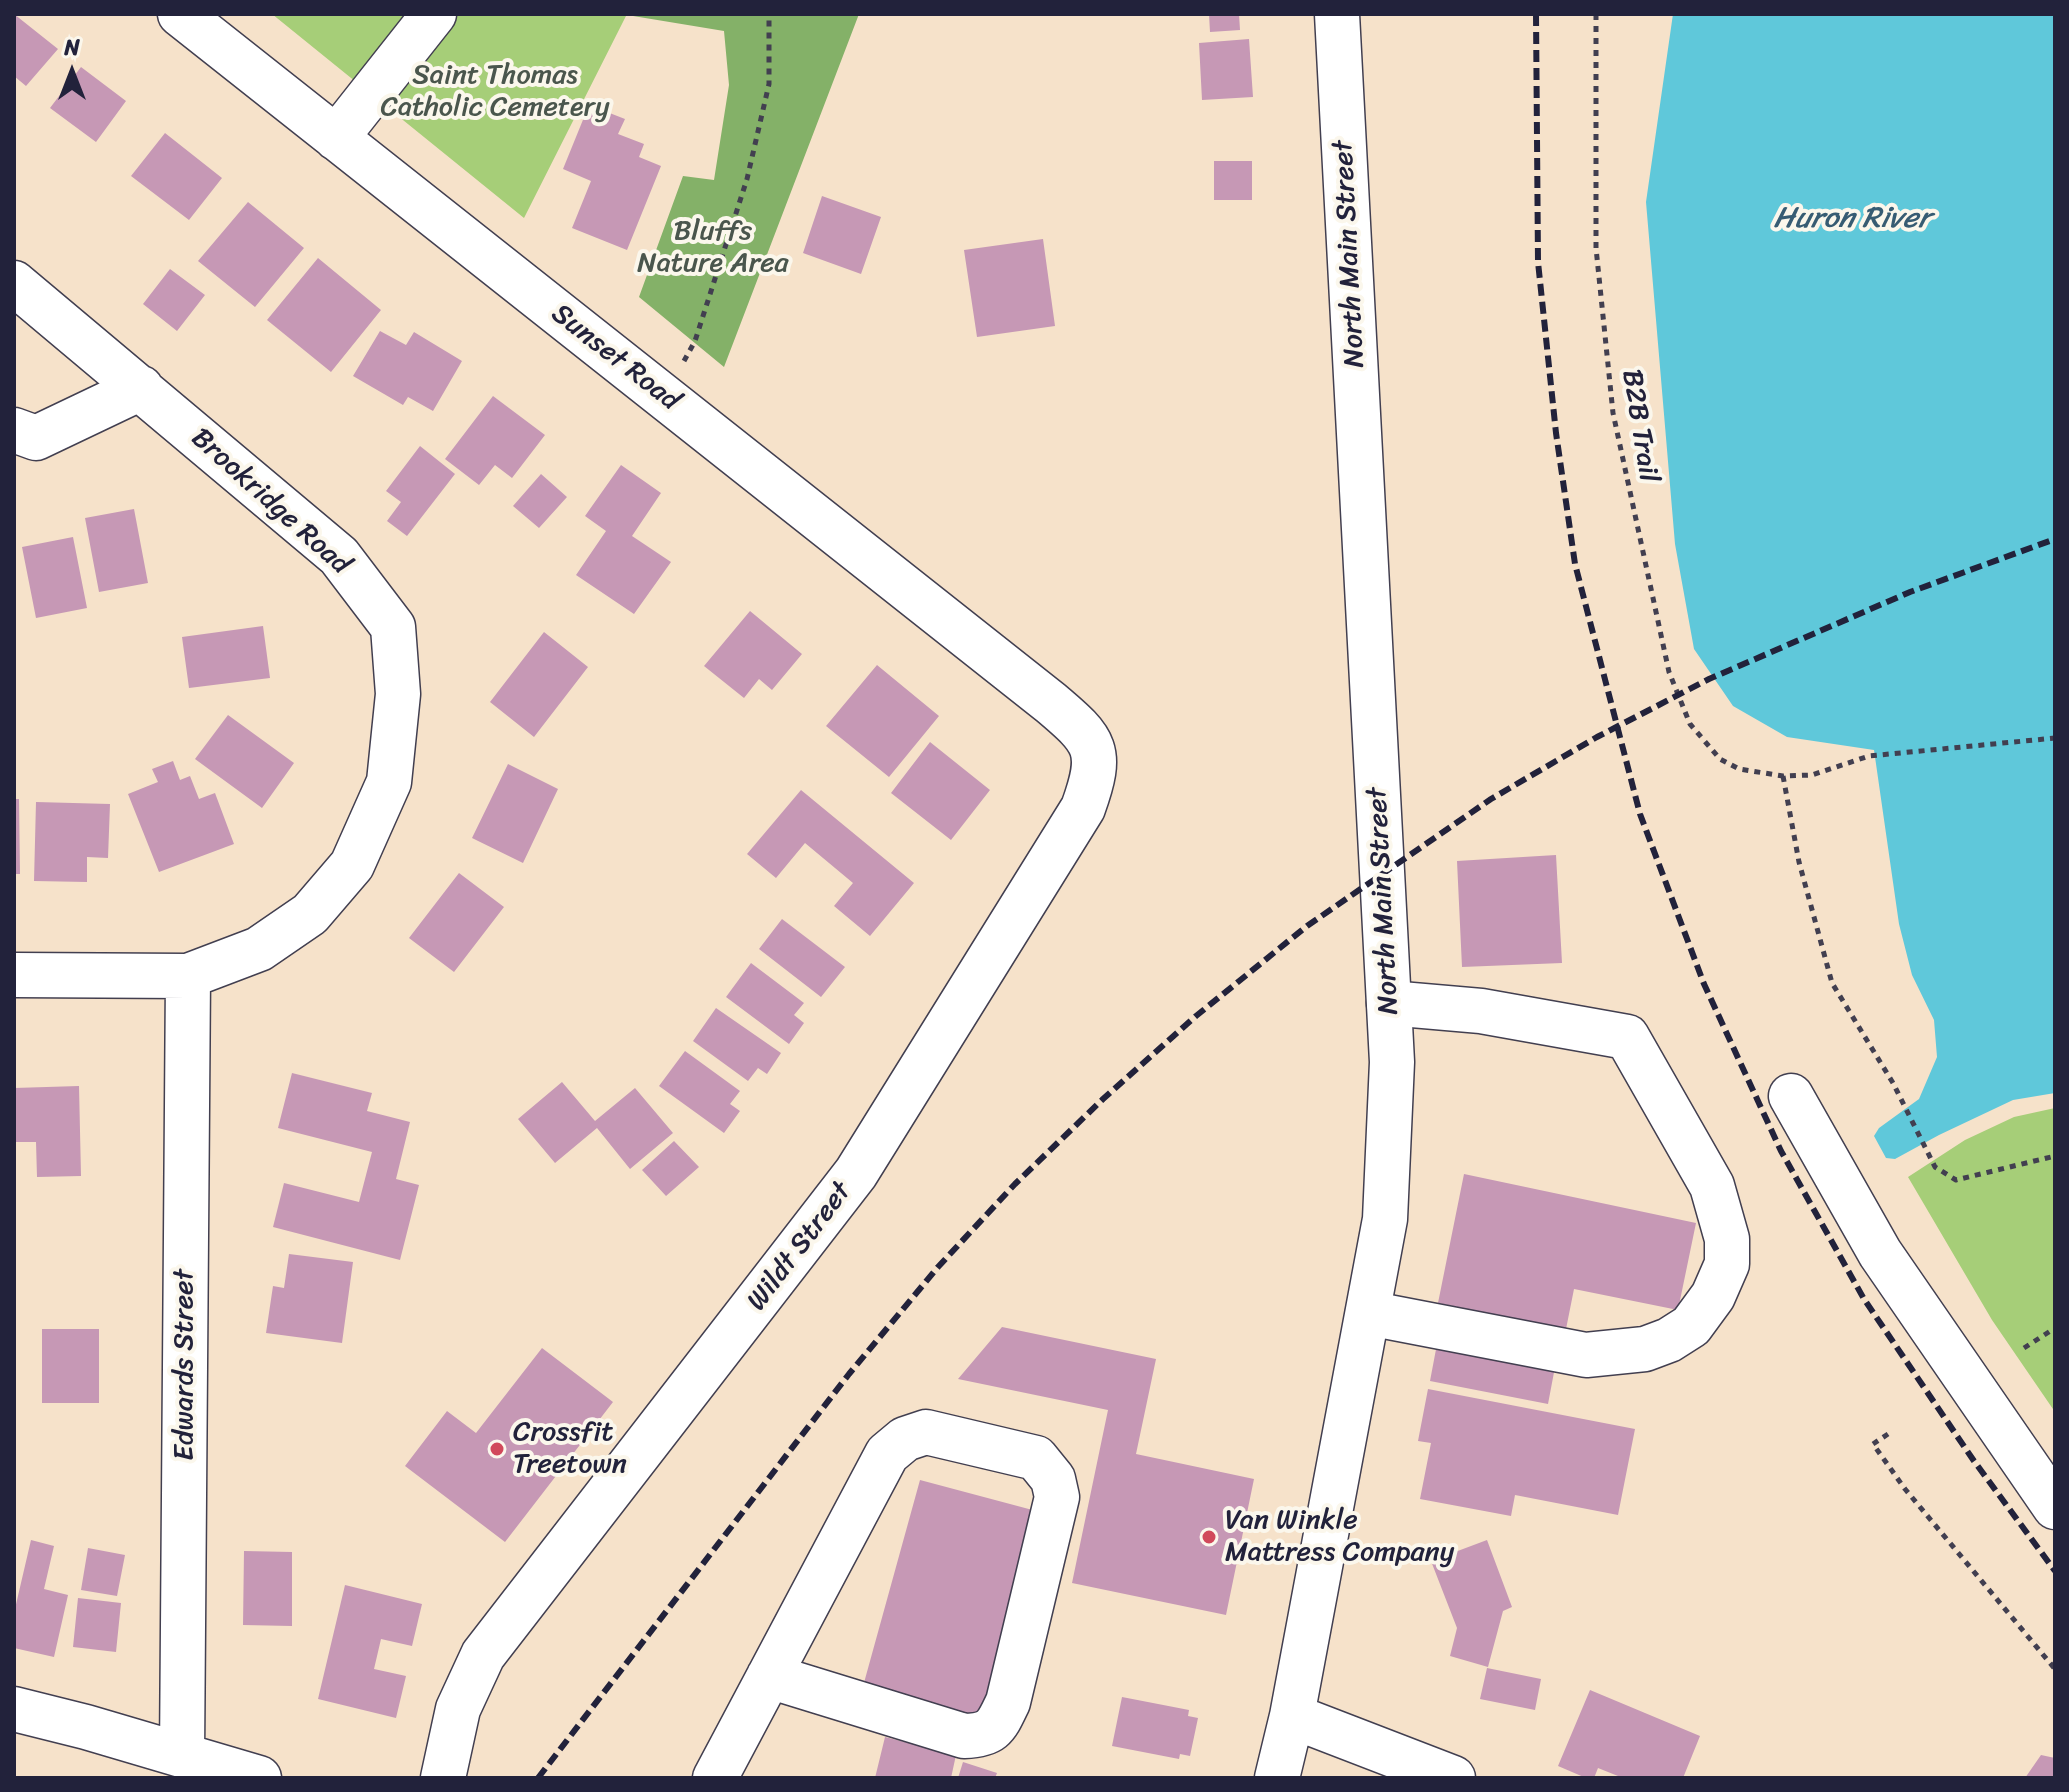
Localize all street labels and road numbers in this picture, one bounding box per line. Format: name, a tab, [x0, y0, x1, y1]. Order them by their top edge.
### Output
street label: North Main Street	[1327, 139, 1373, 369]
street label: Sunset Road	[544, 297, 686, 419]
street label: B2B Trail	[1614, 367, 1664, 485]
street label: Brookridge Road	[184, 422, 356, 582]
street label: North Main Street	[1361, 786, 1407, 1016]
street label: Wildt Street	[741, 1176, 859, 1318]
street label: Edwards Street	[168, 1269, 202, 1461]

